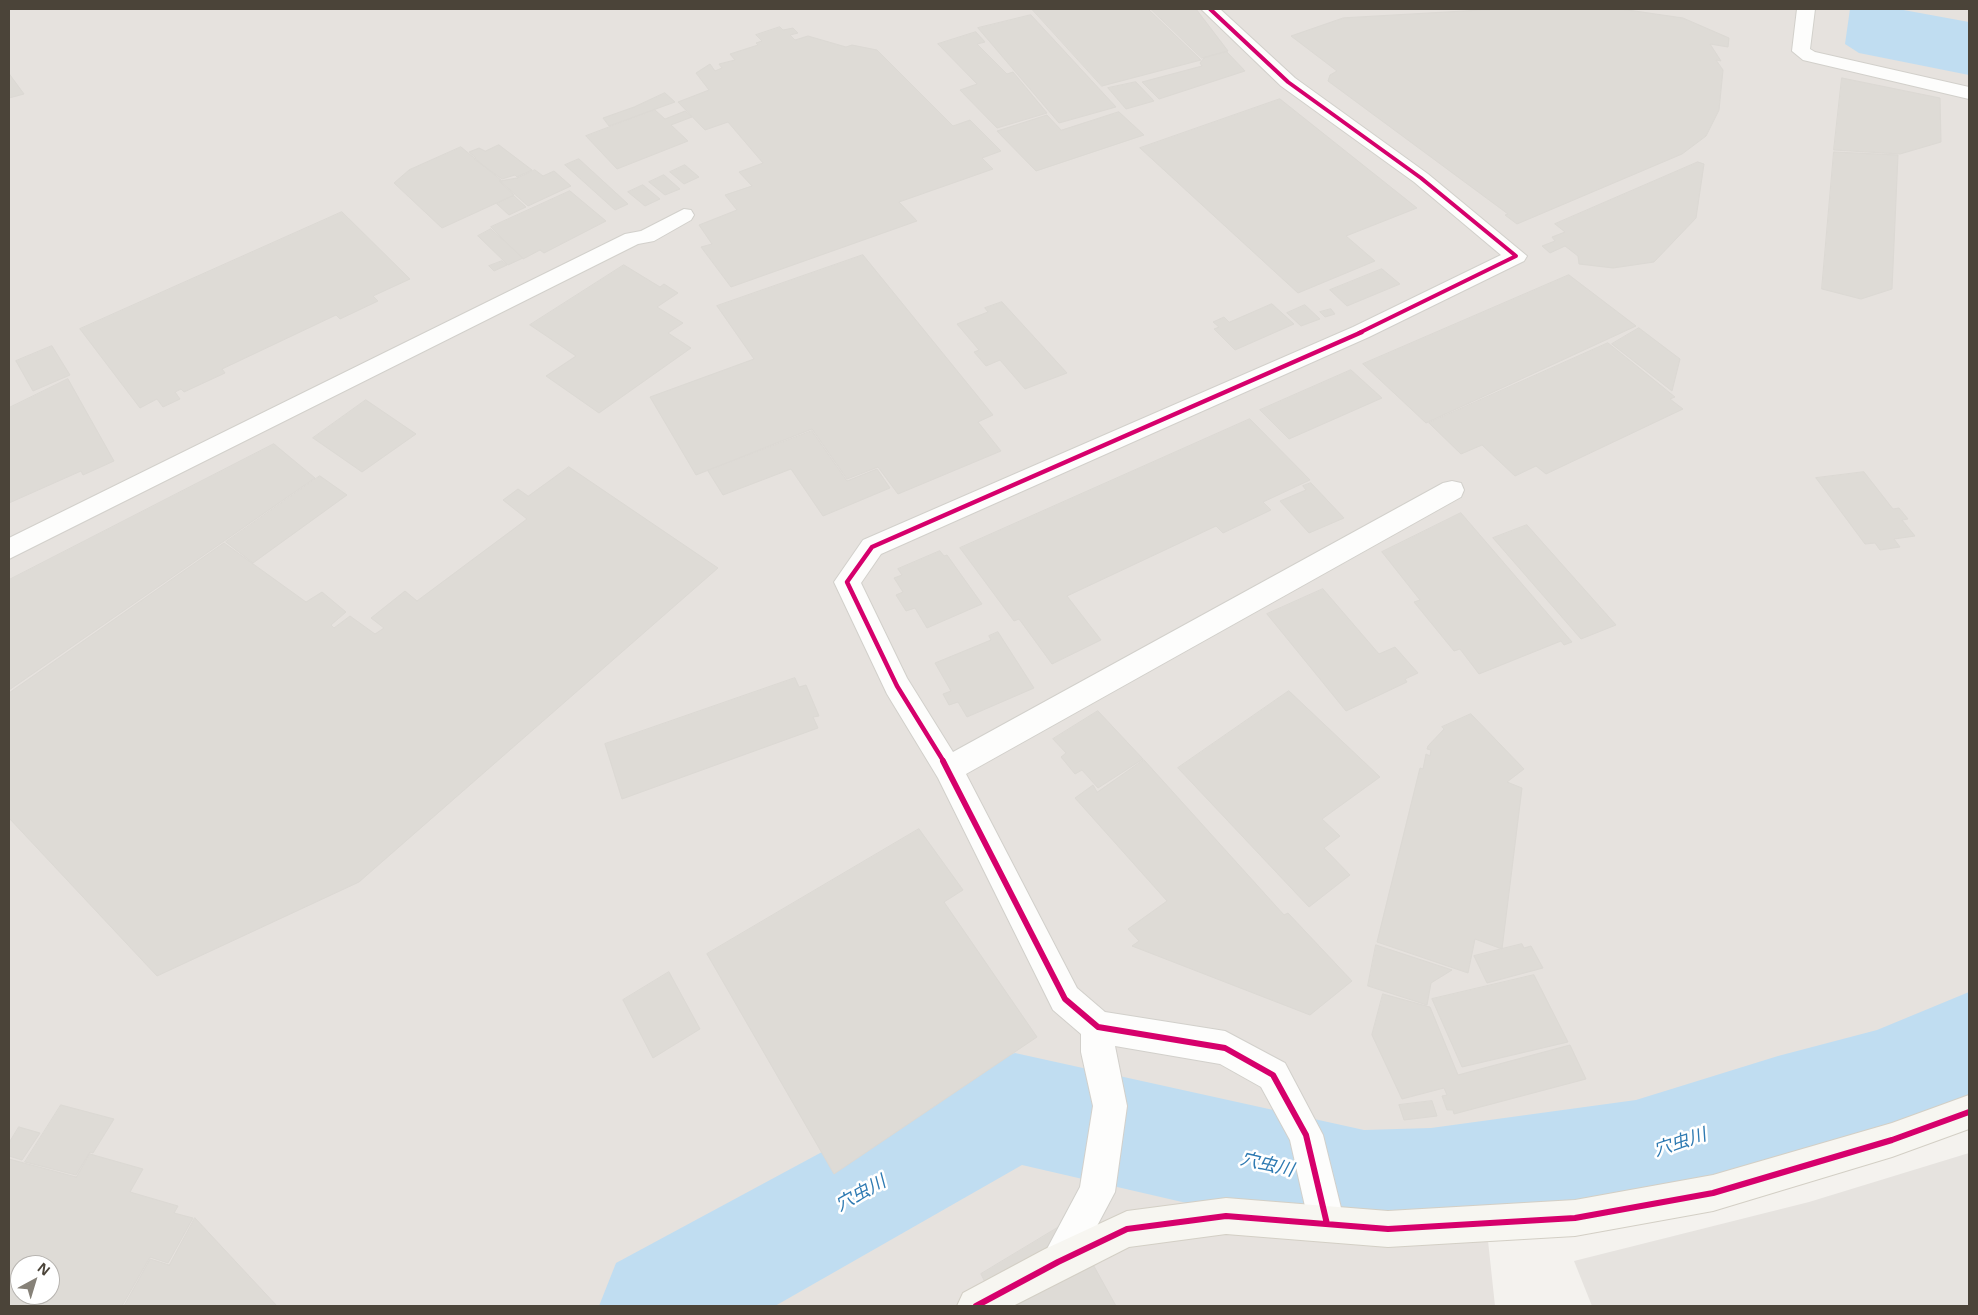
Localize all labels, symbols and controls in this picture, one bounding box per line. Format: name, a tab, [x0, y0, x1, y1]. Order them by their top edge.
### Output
water label: 穴虫川	[1651, 1124, 1709, 1162]
water label: 穴虫川	[1238, 1148, 1296, 1182]
water label: 穴虫川	[832, 1171, 890, 1217]
north arrow	[10, 1255, 60, 1305]
text: N	[34, 1258, 55, 1280]

